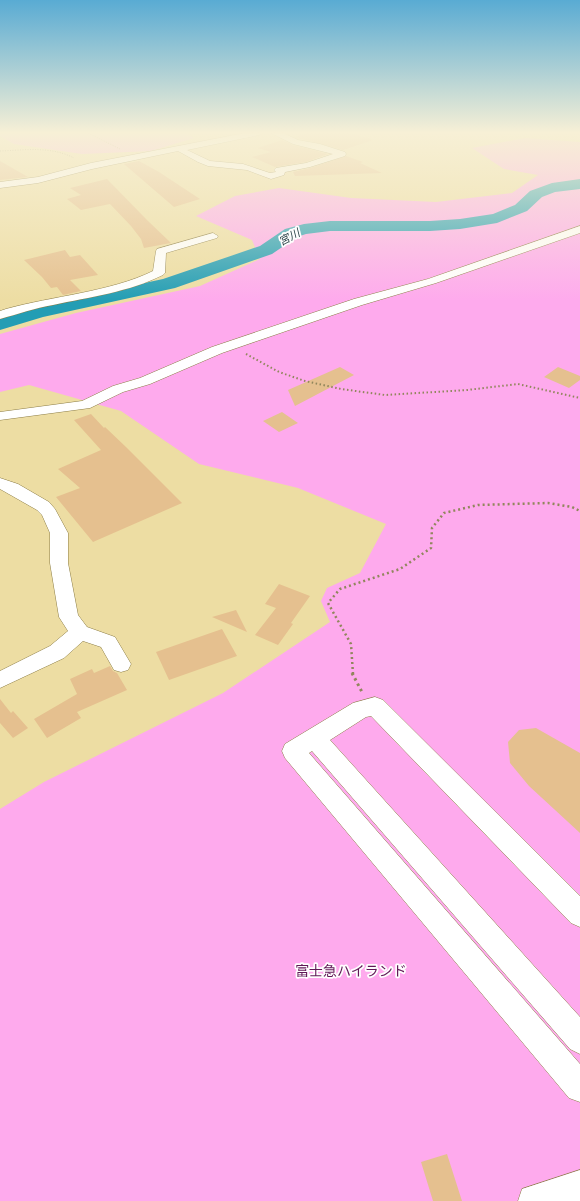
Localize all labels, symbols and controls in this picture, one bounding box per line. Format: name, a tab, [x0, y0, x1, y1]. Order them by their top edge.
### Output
water label: 宮川	[276, 225, 303, 248]
park label: 富士急ハイランド	[295, 962, 407, 980]

